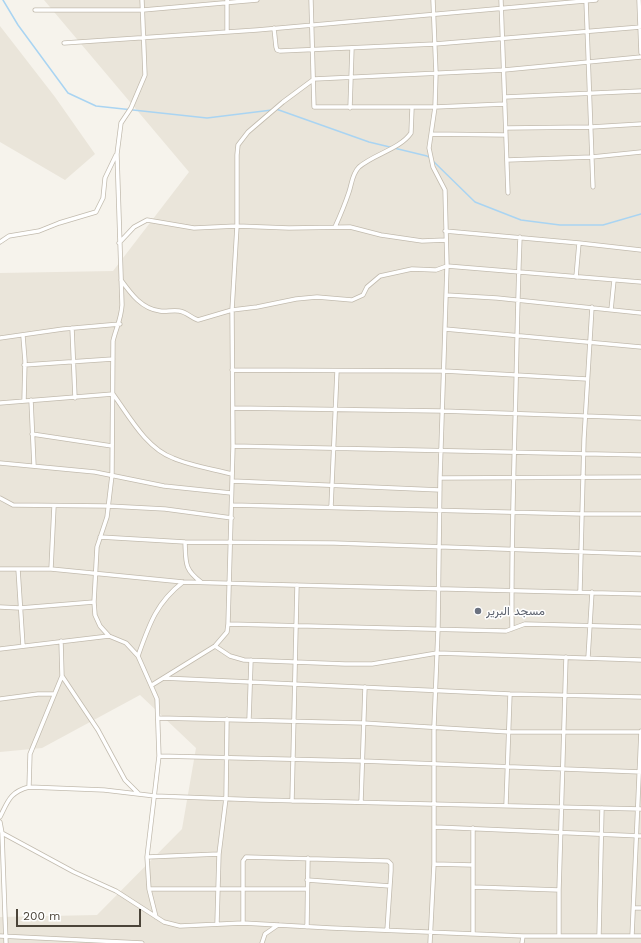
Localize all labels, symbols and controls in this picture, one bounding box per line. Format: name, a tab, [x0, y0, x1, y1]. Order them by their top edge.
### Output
place label: مسجد البرير	[486, 604, 545, 618]
marker: مسجد البرير	[473, 606, 483, 616]
scale bar	[18, 901, 143, 927]
text: 200 m	[23, 909, 60, 923]

